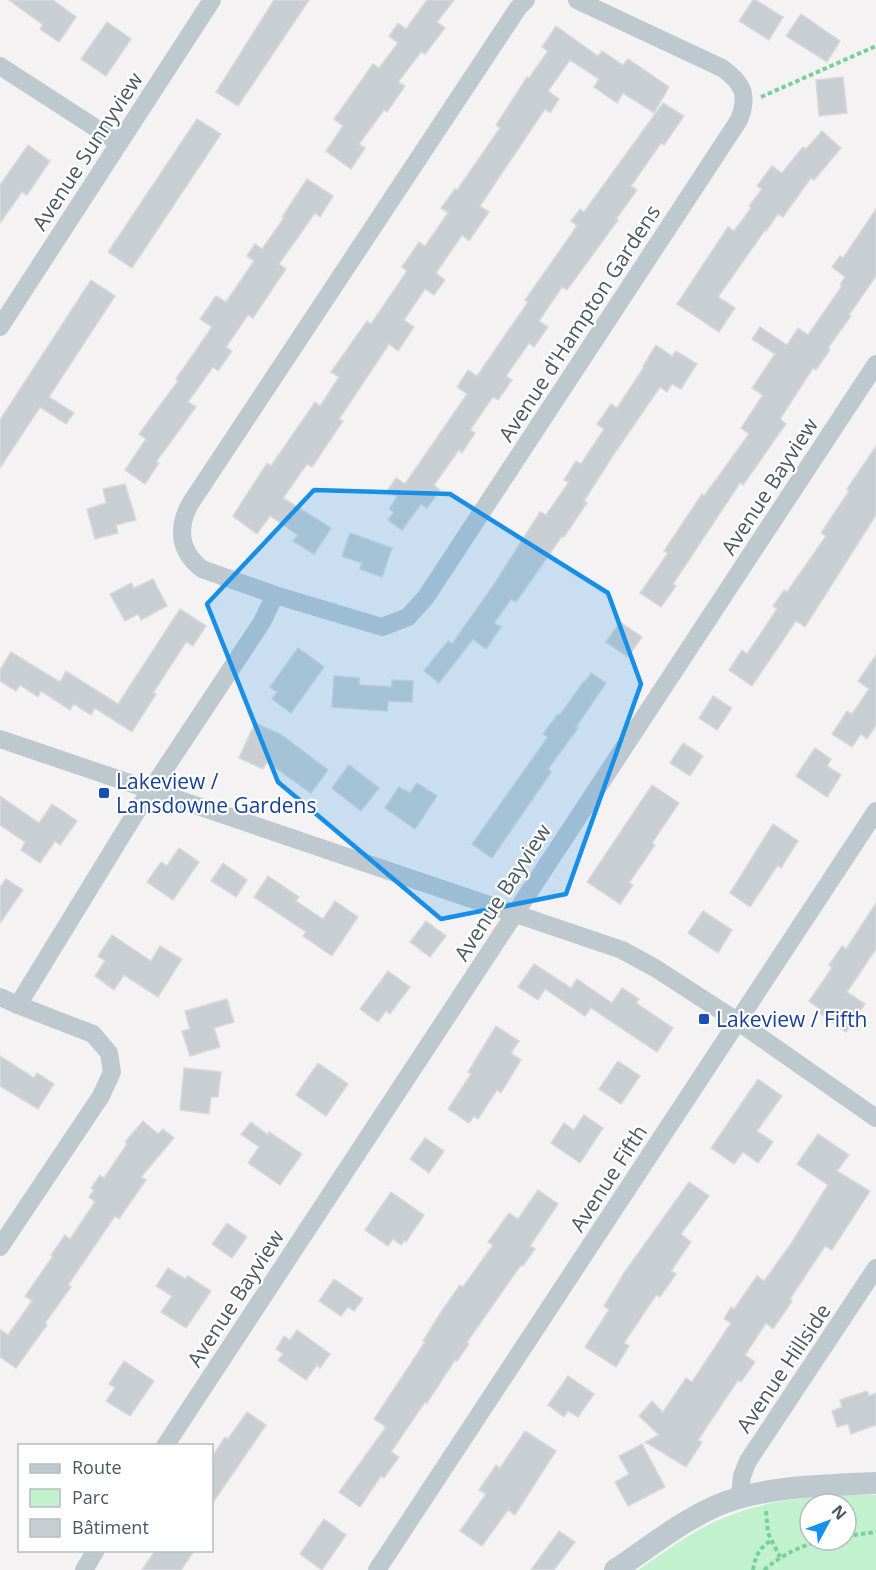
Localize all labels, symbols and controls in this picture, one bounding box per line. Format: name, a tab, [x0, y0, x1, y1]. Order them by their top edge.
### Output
street label: Avenue Sunnyview	[25, 66, 149, 235]
street label: Avenue d'Hampton Gardens	[492, 199, 666, 447]
street label: Avenue Bayview	[714, 411, 824, 560]
place label: Lakeview / Lansdowne Gardens	[116, 767, 316, 819]
marker: Lakeview / Lansdowne Gardens	[97, 786, 111, 800]
street label: Avenue Bayview	[447, 817, 557, 966]
place label: Lakeview / Fifth	[716, 1005, 868, 1033]
marker: Lakeview / Fifth	[697, 1012, 711, 1026]
street label: Avenue Fifth	[563, 1119, 653, 1237]
street label: Avenue Bayview	[180, 1223, 290, 1372]
street label: Avenue Hillside	[729, 1298, 837, 1438]
legend	[18, 1444, 213, 1552]
text: Route	[72, 1455, 122, 1479]
text: Parc	[72, 1485, 109, 1509]
north arrow	[798, 1492, 858, 1552]
text: N	[827, 1500, 852, 1524]
text: Bâtiment	[72, 1515, 149, 1539]

